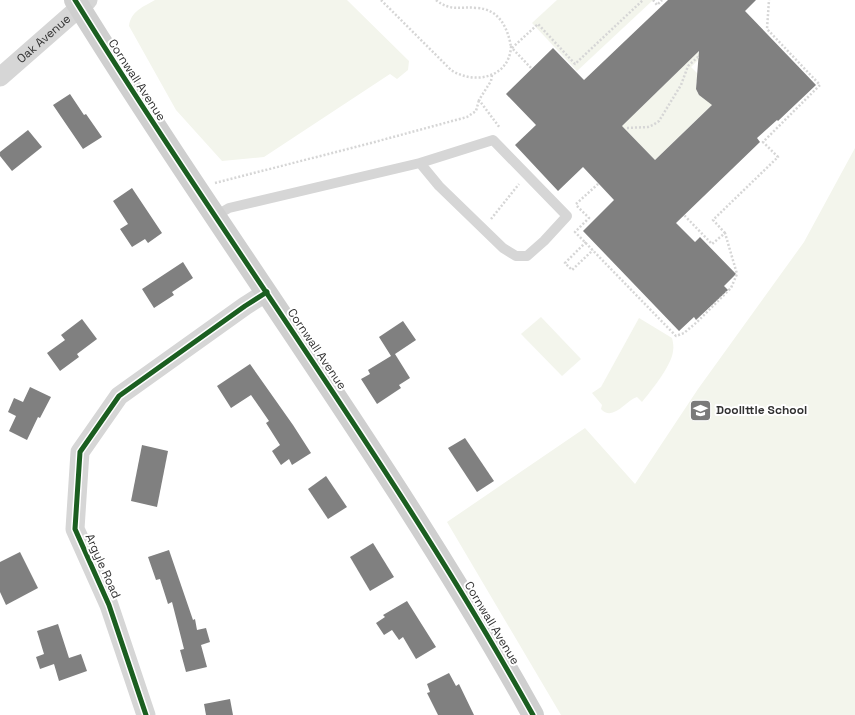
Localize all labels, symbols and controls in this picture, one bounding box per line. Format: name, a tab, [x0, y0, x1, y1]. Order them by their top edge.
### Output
street label: Oak Avenue	[13, 11, 74, 67]
street label: Cornwall Avenue	[105, 36, 169, 124]
street label: Cornwall Avenue	[284, 305, 350, 393]
school or university icon: Doolittle School	[688, 397, 714, 423]
place label: Doolittle School	[716, 402, 807, 418]
street label: Argyle Road	[82, 531, 124, 601]
street label: Cornwall Avenue	[461, 578, 523, 668]

